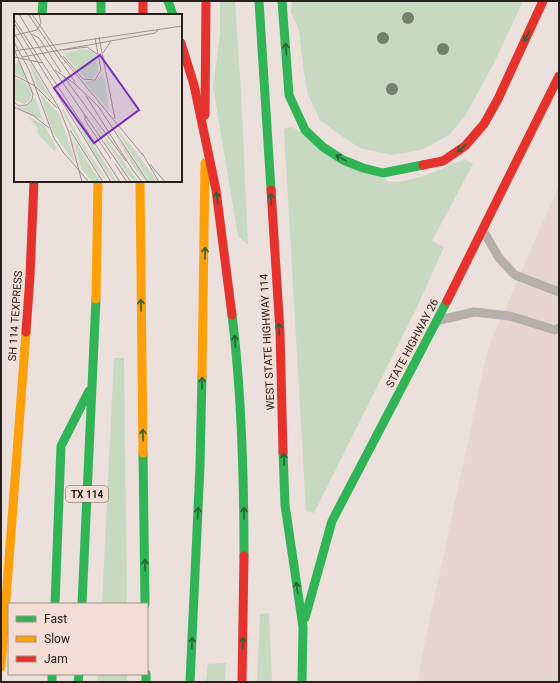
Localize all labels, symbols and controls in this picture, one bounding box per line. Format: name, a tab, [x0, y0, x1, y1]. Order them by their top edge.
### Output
inset map	[14, 14, 182, 182]
one-way arrow	[522, 30, 530, 42]
one-way arrow	[282, 43, 289, 56]
one-way arrow	[456, 143, 467, 152]
one-way arrow	[335, 153, 347, 161]
one-way arrow	[213, 192, 221, 205]
one-way arrow	[268, 193, 275, 206]
one-way arrow	[201, 247, 208, 260]
street label: SH 114 TEXPRESS	[6, 270, 25, 362]
street label: WEST STATE HIGHWAY 114	[257, 273, 278, 411]
street label: STATE HIGHWAY 26	[384, 297, 441, 390]
one-way arrow	[137, 299, 145, 312]
one-way arrow	[276, 323, 283, 336]
one-way arrow	[232, 335, 239, 348]
one-way arrow	[198, 377, 205, 390]
one-way arrow	[139, 429, 147, 442]
one-way arrow	[280, 453, 287, 466]
road number: TX 114	[66, 486, 108, 502]
one-way arrow	[194, 507, 201, 520]
one-way arrow	[240, 507, 248, 520]
one-way arrow	[141, 559, 149, 572]
one-way arrow	[293, 582, 301, 595]
legend	[8, 603, 148, 675]
text: Fast	[44, 612, 67, 626]
text: Slow	[44, 632, 70, 646]
one-way arrow	[188, 637, 195, 650]
one-way arrow	[239, 637, 247, 650]
text: Jam	[44, 652, 68, 666]

